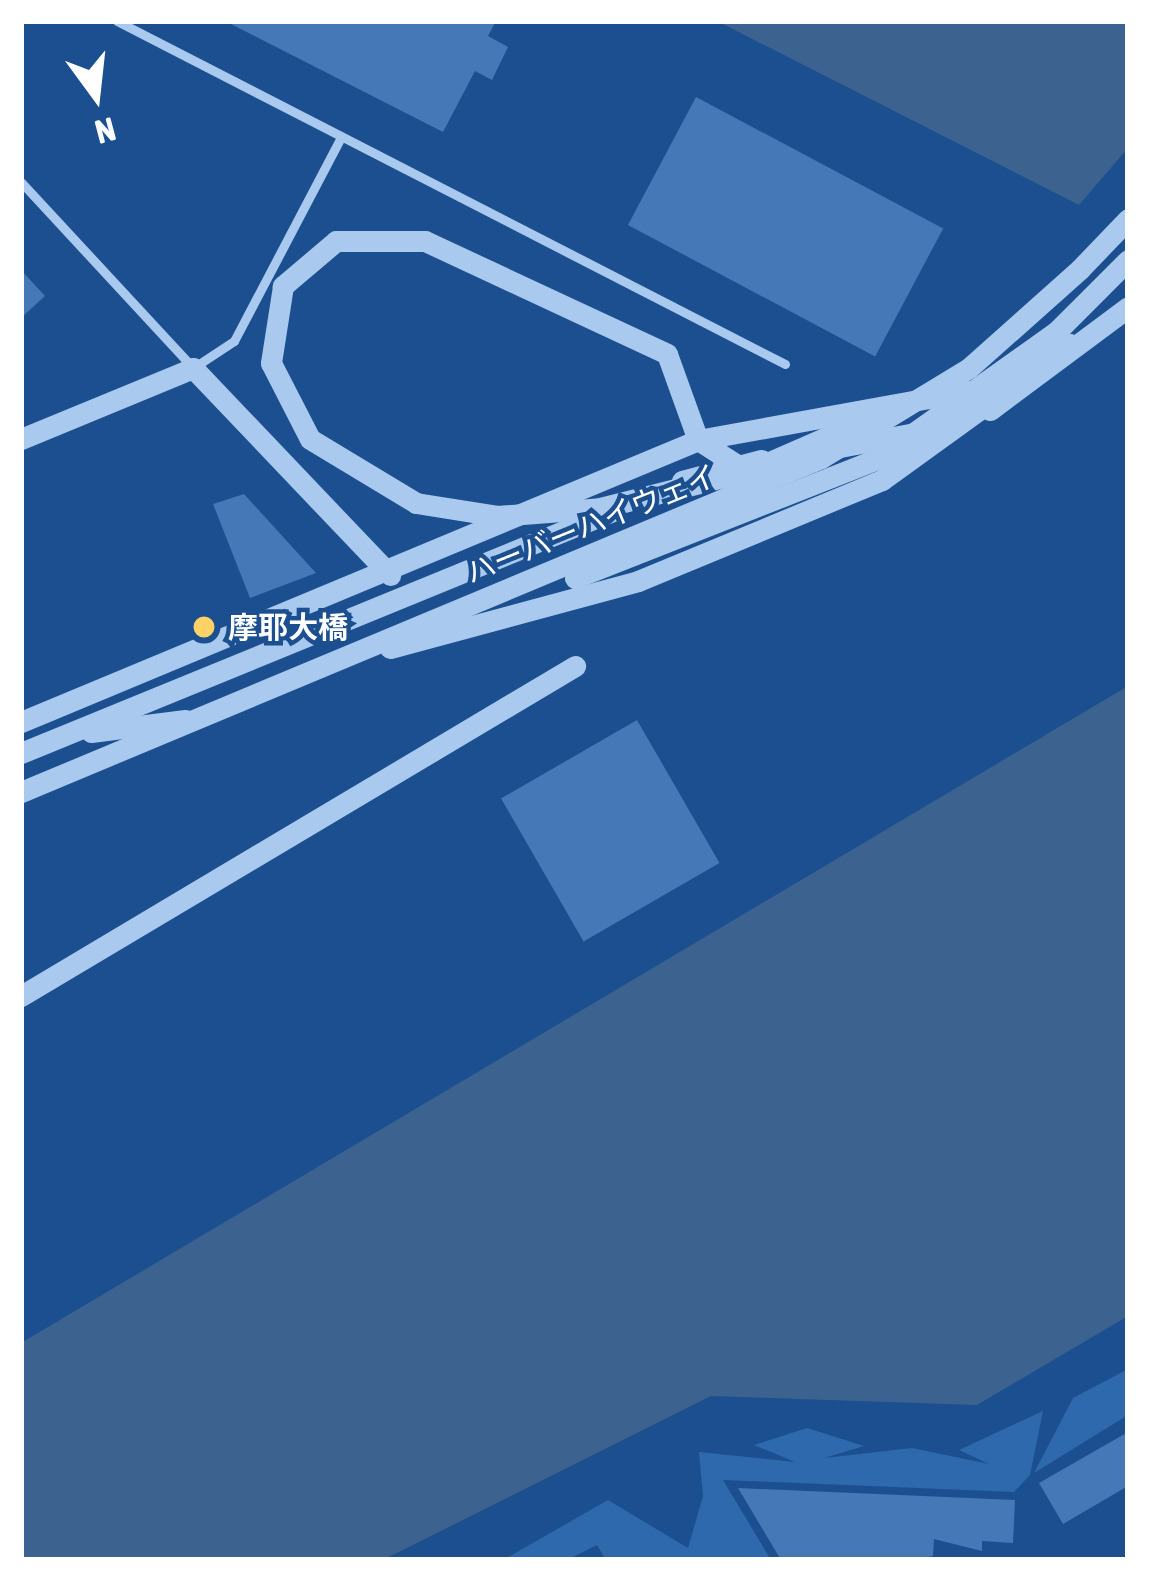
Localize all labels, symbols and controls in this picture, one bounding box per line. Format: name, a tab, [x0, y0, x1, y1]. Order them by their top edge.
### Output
north arrow	[36, 36, 156, 156]
text: N	[91, 110, 120, 152]
street label: ハーバーハイウェイ	[459, 457, 723, 591]
place label: 摩耶大橋	[228, 609, 348, 645]
marker: 摩耶大橋	[191, 614, 217, 640]

